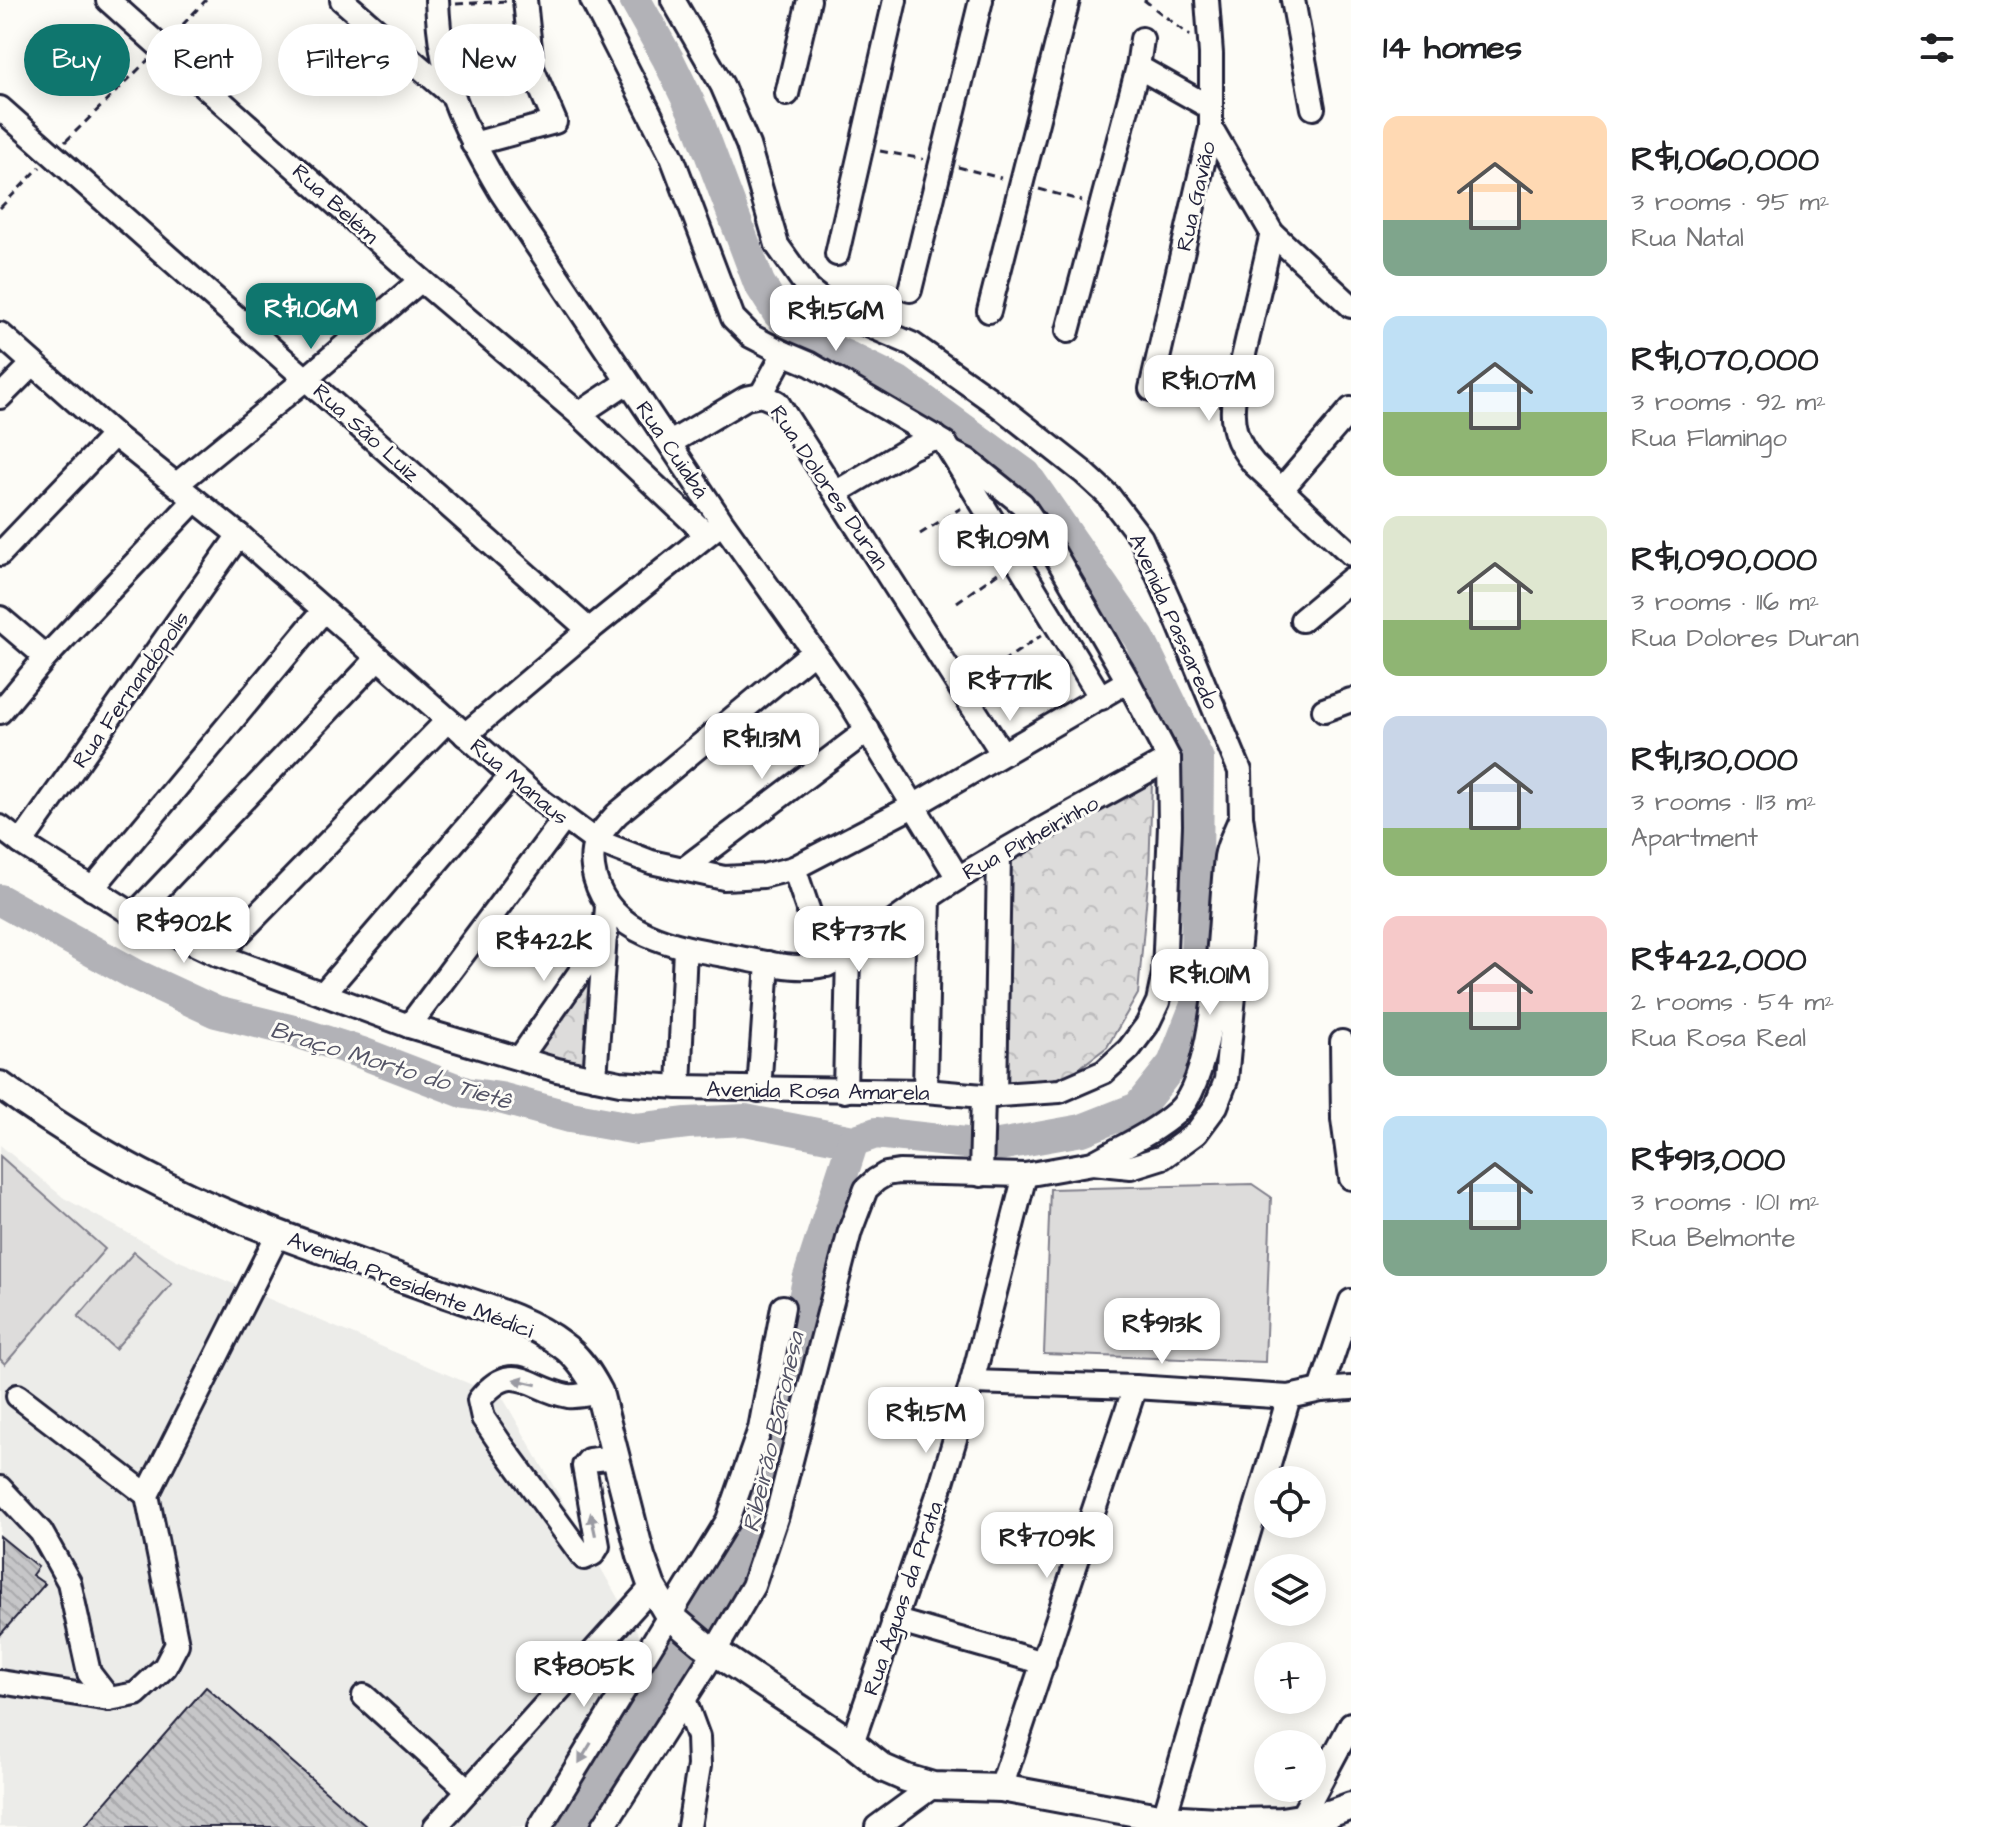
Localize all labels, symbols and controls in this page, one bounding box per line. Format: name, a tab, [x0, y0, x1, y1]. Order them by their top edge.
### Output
chip: Buy	[24, 24, 130, 96]
chip: Rent	[146, 24, 262, 96]
chip: Filters	[278, 24, 418, 96]
chip: New	[434, 24, 545, 96]
text: 14 homes	[1383, 24, 1522, 72]
icon: filters	[1915, 26, 1959, 70]
text: R$1,060,000	[1631, 136, 1819, 184]
street label: Rua Gavião	[1169, 138, 1224, 254]
icon: home	[1447, 148, 1543, 244]
street label: Rua Belém	[285, 157, 385, 251]
text: 3 rooms · 95 m²	[1631, 184, 1830, 220]
text: Rua Natal	[1631, 220, 1744, 256]
pin: R$1.06M	[237, 283, 385, 351]
pin: R$1.56M	[762, 285, 910, 353]
text: R$1.06M	[264, 291, 358, 327]
text: R$1.56M	[788, 293, 884, 329]
text: R$1,070,000	[1631, 336, 1819, 384]
icon: home	[1447, 348, 1543, 444]
pin: R$1.07M	[1135, 355, 1283, 423]
text: R$1.07M	[1162, 363, 1256, 399]
street label: Rua São Luiz	[306, 377, 426, 490]
text: 3 rooms · 92 m²	[1631, 384, 1826, 420]
street label: Rua Cuiabá	[628, 395, 716, 505]
street label: Rua Dolores Duran	[762, 399, 896, 577]
text: Rua Flamingo	[1631, 420, 1787, 456]
pin: R$1.09M	[929, 514, 1077, 582]
text: R$1.09M	[957, 522, 1049, 558]
street label: Avenida Passaredo	[1121, 529, 1227, 715]
text: R$1,090,000	[1631, 536, 1817, 584]
icon: home	[1447, 548, 1543, 644]
text: 3 rooms · 116 m²	[1631, 584, 1819, 620]
street label: Rua Fernandópolis	[65, 605, 197, 775]
text: Rua Dolores Duran	[1631, 620, 1859, 656]
pin: R$771K	[945, 655, 1075, 723]
text: R$771K	[968, 663, 1052, 699]
pin: R$1.13M	[688, 713, 836, 781]
text: R$1.13M	[723, 721, 801, 757]
street label: Rua Manaus	[463, 731, 575, 833]
text: R$1,130,000	[1631, 736, 1798, 784]
icon: home	[1447, 748, 1543, 844]
text: 3 rooms · 113 m²	[1631, 784, 1816, 820]
street label: Rua Pinheirinho	[957, 788, 1105, 888]
text: Apartment	[1631, 820, 1758, 856]
pin: R$902K	[119, 897, 249, 965]
text: R$902K	[137, 905, 231, 941]
pin: R$737K	[794, 906, 924, 974]
text: R$737K	[812, 914, 906, 950]
pin: R$422K	[479, 915, 609, 983]
text: R$422K	[496, 923, 592, 959]
text: R$422,000	[1631, 936, 1807, 984]
icon: home	[1447, 948, 1543, 1044]
pin: R$1.01M	[1136, 949, 1284, 1017]
text: R$1.01M	[1169, 957, 1251, 993]
text: 2 rooms · 54 m²	[1631, 984, 1834, 1020]
water label: Braço Morto do Tietê	[266, 1013, 516, 1119]
text: Rua Rosa Real	[1631, 1020, 1806, 1056]
street label: Avenida Rosa Amarela	[706, 1074, 930, 1109]
text: R$913,000	[1631, 1136, 1786, 1184]
icon: home	[1447, 1148, 1543, 1244]
text: 3 rooms · 101 m²	[1631, 1184, 1819, 1220]
text: Rua Belmonte	[1631, 1220, 1795, 1256]
street label: Avenida Presidente Médici	[283, 1224, 538, 1347]
pin: R$913K	[1097, 1298, 1227, 1366]
text: R$913K	[1122, 1306, 1202, 1342]
water label: Ribeirão Baronesa	[734, 1327, 814, 1536]
one-way arrow	[512, 1375, 537, 1388]
pin: R$1.5M	[861, 1387, 991, 1455]
text: R$1.5M	[886, 1395, 966, 1431]
map controls	[1254, 1466, 1326, 1802]
button: locate	[1254, 1466, 1326, 1538]
street label: Rua Águas da Prata	[856, 1497, 952, 1700]
one-way arrow	[586, 1511, 599, 1536]
pin: R$709K	[982, 1512, 1112, 1580]
text: R$709K	[999, 1520, 1095, 1556]
button: layers	[1254, 1554, 1326, 1626]
pin: R$805K	[519, 1641, 649, 1709]
button: +	[1254, 1642, 1326, 1714]
text: R$805K	[534, 1649, 634, 1685]
button: −	[1254, 1730, 1326, 1802]
one-way arrow	[578, 1742, 592, 1764]

